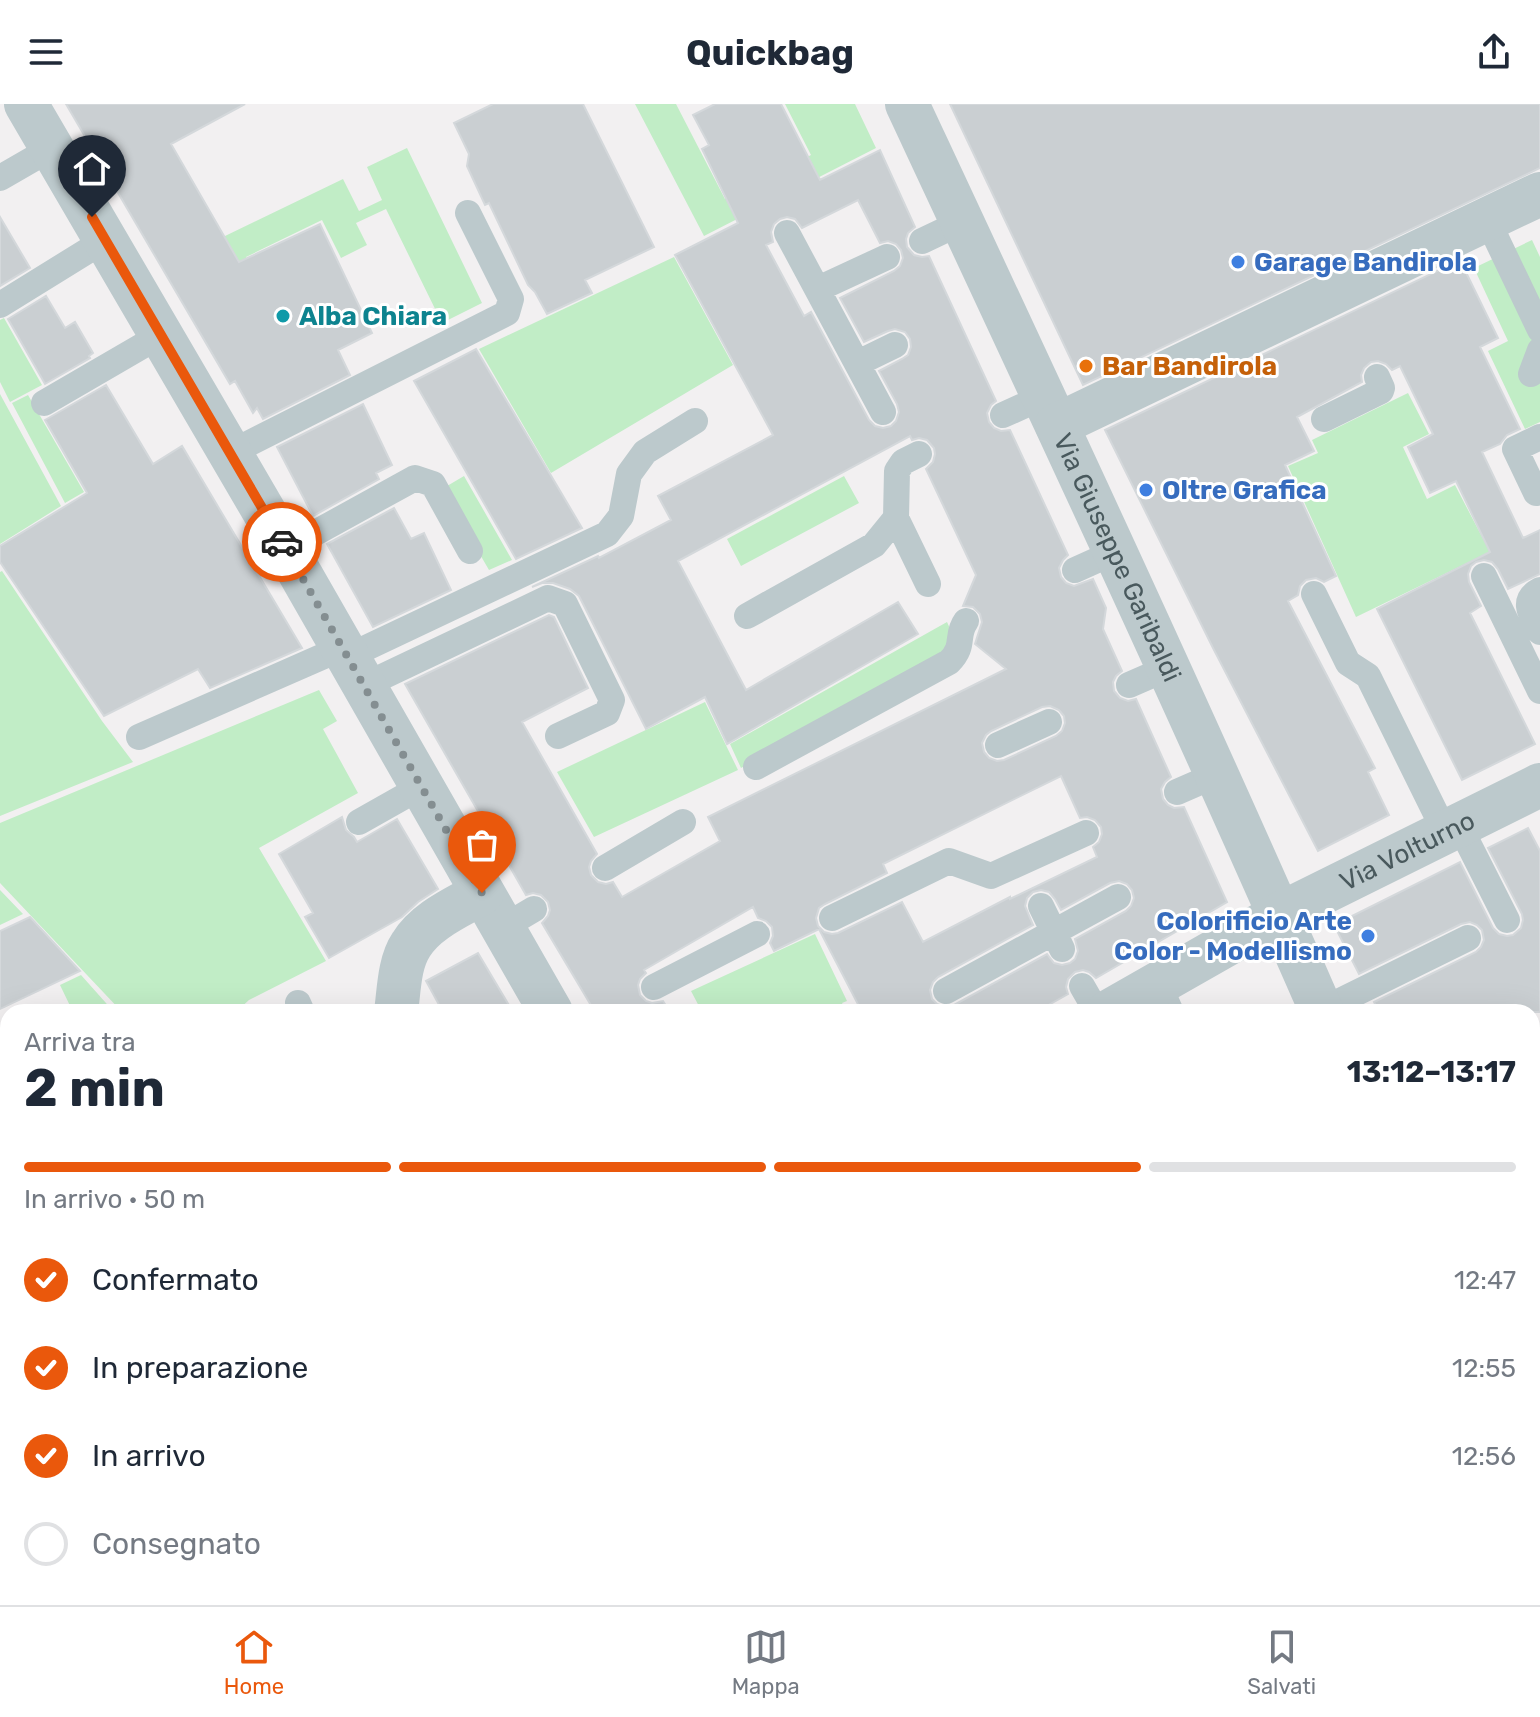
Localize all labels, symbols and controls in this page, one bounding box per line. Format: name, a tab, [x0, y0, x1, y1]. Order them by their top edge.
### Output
icon: menu	[24, 30, 68, 74]
icon: share	[1472, 30, 1516, 74]
text: Quickbag	[686, 31, 854, 74]
pin	[58, 135, 126, 217]
icon: home	[70, 147, 114, 191]
place label: Garage Bandirola	[1254, 247, 1477, 278]
marker: Garage Bandirola	[1229, 253, 1247, 271]
place label: Alba Chiara	[299, 301, 447, 332]
marker: Alba Chiara	[274, 307, 292, 325]
place label: Bar Bandirola	[1102, 351, 1277, 382]
marker: Bar Bandirola	[1077, 357, 1095, 375]
street label: Via Giuseppe Garibaldi	[1047, 429, 1188, 686]
place label: Oltre Grafica	[1162, 475, 1327, 506]
marker: Oltre Grafica	[1137, 481, 1155, 499]
courier	[242, 502, 322, 582]
icon: car	[260, 520, 304, 564]
street label: Via Volturno	[1335, 804, 1480, 897]
pin	[448, 811, 516, 893]
icon: bag	[460, 823, 504, 867]
place label: Colorificio Arte Color - Modellismo	[1114, 906, 1352, 967]
marker: Colorificio Arte Color - Modellismo	[1359, 927, 1377, 945]
text: Arriva tra	[24, 1027, 136, 1058]
text: 13:12–13:17	[1347, 1054, 1516, 1090]
text: 2 min	[24, 1057, 165, 1119]
text: In arrivo · 50 m	[24, 1184, 205, 1215]
icon: check	[24, 1258, 68, 1302]
text: Confermato	[92, 1262, 259, 1298]
text: 12:47	[1454, 1265, 1516, 1296]
icon: check	[24, 1346, 68, 1390]
text: In preparazione	[92, 1350, 308, 1386]
text: 12:55	[1452, 1353, 1516, 1384]
icon: check	[24, 1434, 68, 1478]
text: In arrivo	[92, 1438, 206, 1474]
text: 12:56	[1452, 1441, 1516, 1472]
text: Consegnato	[92, 1526, 261, 1562]
tab: Home	[224, 1625, 284, 1700]
tab: Mappa	[732, 1625, 800, 1700]
tab: Salvati	[1247, 1625, 1316, 1700]

